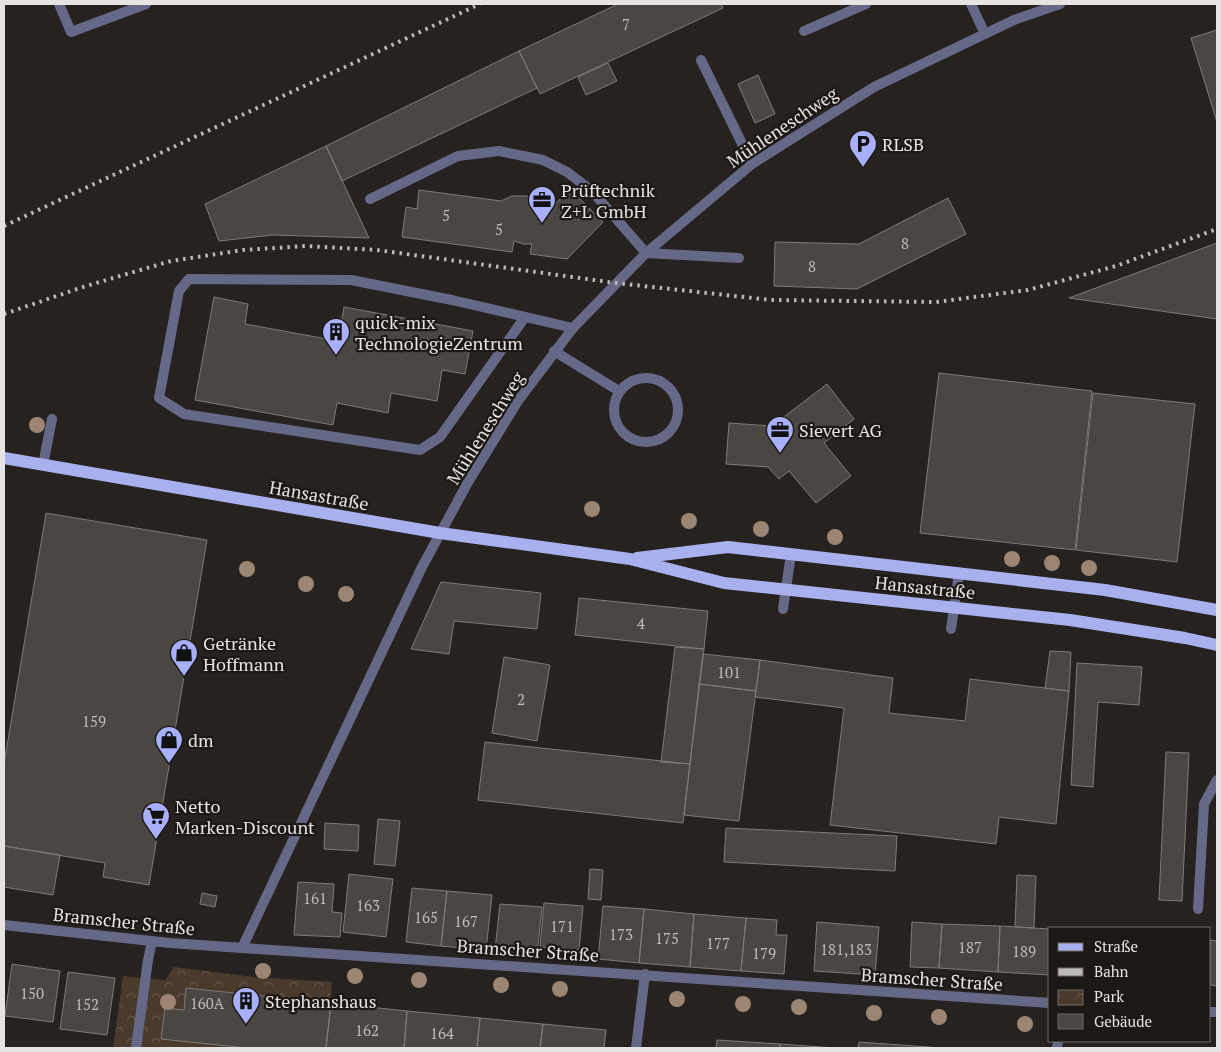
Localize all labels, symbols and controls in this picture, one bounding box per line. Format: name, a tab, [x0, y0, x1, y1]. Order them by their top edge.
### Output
house number: 7	[622, 14, 630, 34]
street label: Mühleneschweg	[722, 81, 843, 173]
parking icon: RLSB	[848, 129, 878, 168]
place label: RLSB	[882, 132, 924, 156]
place label: Prüftechnik Z+L GmbH	[561, 178, 656, 223]
office icon: Prüftechnik Z+L GmbH	[527, 185, 557, 224]
house number: 5	[442, 205, 450, 225]
house number: 5	[495, 219, 503, 239]
house number: 8	[901, 233, 909, 253]
house number: 8	[808, 256, 816, 276]
place label: quick-mix TechnologieZentrum	[355, 310, 523, 355]
building icon: quick-mix TechnologieZentrum	[321, 317, 351, 356]
street label: Mühleneschweg	[441, 367, 530, 489]
office icon: Sievert AG	[765, 415, 795, 454]
place label: Sievert AG	[799, 418, 883, 442]
street label: Hansastraße	[267, 474, 371, 516]
street label: Hansastraße	[874, 570, 976, 604]
house number: 4	[637, 613, 645, 633]
place label: Getränke Hoffmann	[203, 631, 285, 676]
shop icon: Getränke Hoffmann	[169, 638, 199, 677]
house number: 101	[717, 662, 741, 682]
house number: 2	[517, 689, 525, 709]
house number: 159	[82, 711, 106, 731]
shop icon: dm	[154, 725, 184, 764]
place label: dm	[188, 728, 214, 752]
place label: Netto Marken-Discount	[175, 794, 315, 839]
supermarket icon: Netto Marken-Discount	[141, 801, 171, 840]
house number: 161	[303, 888, 327, 908]
house number: 163	[356, 895, 380, 915]
street label: Bramscher Straße	[52, 902, 196, 940]
house number: 165	[414, 907, 438, 927]
house number: 167	[454, 911, 478, 931]
house number: 171	[550, 916, 574, 936]
house number: 173	[609, 924, 633, 944]
legend	[1048, 927, 1211, 1042]
house number: 175	[655, 928, 679, 948]
street label: Bramscher Straße	[456, 933, 600, 967]
house number: 177	[706, 933, 730, 953]
text: Straße	[1094, 936, 1138, 956]
house number: 187	[958, 937, 982, 957]
house number: 181,183	[820, 939, 872, 959]
house number: 189	[1012, 941, 1036, 961]
house number: 179	[752, 943, 776, 963]
text: Bahn	[1094, 961, 1129, 981]
street label: Bramscher Straße	[860, 962, 1004, 996]
house number: 150	[20, 983, 44, 1003]
building icon: Stephanshaus	[231, 986, 261, 1025]
text: Park	[1094, 986, 1124, 1006]
place label: Stephanshaus	[265, 989, 377, 1013]
house number: 160A	[190, 993, 225, 1013]
house number: 152	[75, 994, 99, 1014]
text: Gebäude	[1094, 1011, 1152, 1031]
house number: 162	[355, 1020, 379, 1040]
house number: 164	[430, 1023, 454, 1043]

